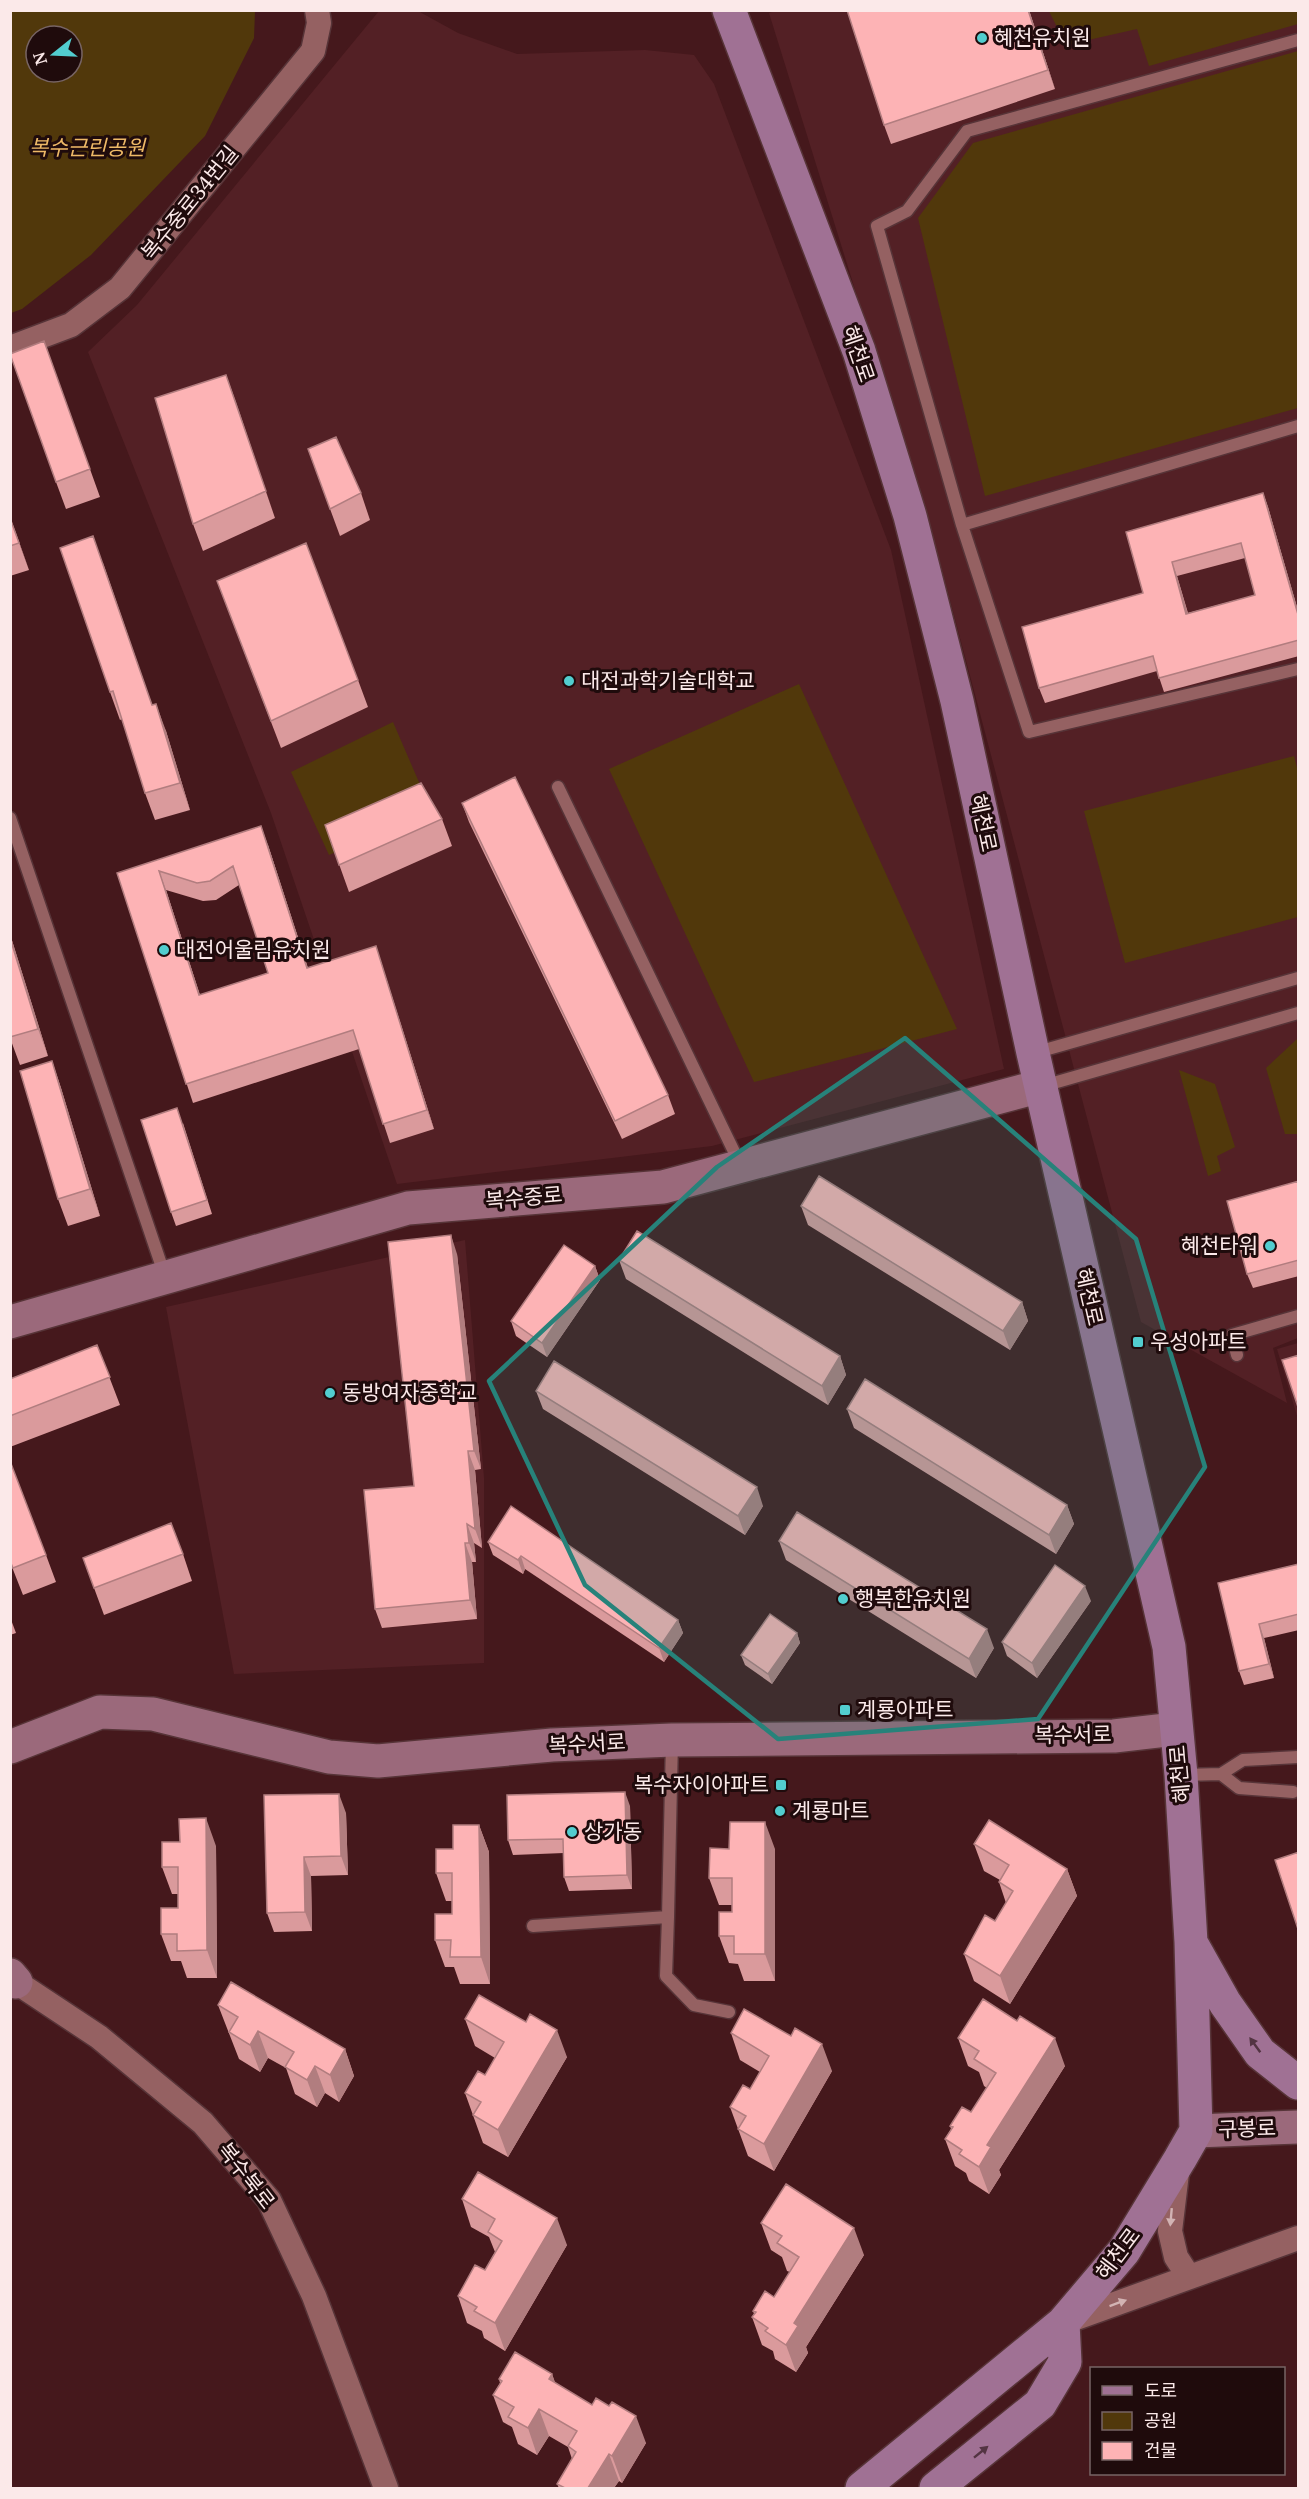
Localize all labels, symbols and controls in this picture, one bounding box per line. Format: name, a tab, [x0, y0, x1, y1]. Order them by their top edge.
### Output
place label: 혜천유치원	[994, 23, 1091, 51]
north arrow	[24, 24, 84, 84]
marker: 혜천유치원	[975, 31, 989, 45]
text: N	[27, 49, 52, 68]
park label: 복수근린공원	[29, 133, 147, 161]
street label: 복수중로34번길	[134, 139, 244, 265]
street label: 혜천로	[836, 322, 882, 386]
place label: 대전과학기술대학교	[581, 666, 755, 694]
marker: 대전과학기술대학교	[562, 674, 576, 688]
street label: 혜천로	[964, 792, 1004, 854]
place label: 대전어울림유치원	[176, 935, 331, 963]
marker: 대전어울림유치원	[157, 943, 171, 957]
street label: 복수중로	[484, 1180, 564, 1214]
place label: 혜천타워	[1181, 1231, 1258, 1259]
marker: 혜천타워	[1263, 1239, 1277, 1253]
street label: 혜천로	[1070, 1265, 1110, 1328]
place label: 우성아파트	[1150, 1327, 1247, 1355]
marker: 우성아파트	[1131, 1335, 1145, 1349]
place label: 동방여자중학교	[342, 1378, 477, 1406]
marker: 동방여자중학교	[323, 1386, 337, 1400]
place label: 행복한유치원	[855, 1584, 971, 1612]
marker: 행복한유치원	[836, 1592, 850, 1606]
place label: 계룡아파트	[857, 1695, 954, 1723]
marker: 계룡아파트	[838, 1703, 852, 1717]
street label: 복수서로	[1034, 1719, 1112, 1749]
street label: 복수서로	[548, 1727, 626, 1759]
street label: 혜천로	[1163, 1744, 1195, 1804]
place label: 복수자이아파트	[634, 1770, 769, 1798]
marker: 복수자이아파트	[774, 1778, 788, 1792]
place label: 계룡마트	[792, 1796, 869, 1824]
marker: 계룡마트	[773, 1804, 787, 1818]
place label: 상가동	[584, 1817, 642, 1845]
marker: 상가동	[565, 1825, 579, 1839]
one-way arrow	[1249, 2038, 1261, 2054]
street label: 구봉로	[1218, 2113, 1276, 2143]
street label: 복수북로	[212, 2136, 282, 2214]
one-way arrow	[1167, 2207, 1176, 2226]
street label: 혜천로	[1089, 2222, 1146, 2285]
one-way arrow	[1109, 2297, 1127, 2307]
legend	[1090, 2367, 1285, 2475]
text: 도로	[1144, 2378, 1177, 2402]
text: 공원	[1144, 2408, 1177, 2432]
text: 건물	[1144, 2438, 1177, 2462]
one-way arrow	[973, 2445, 989, 2458]

